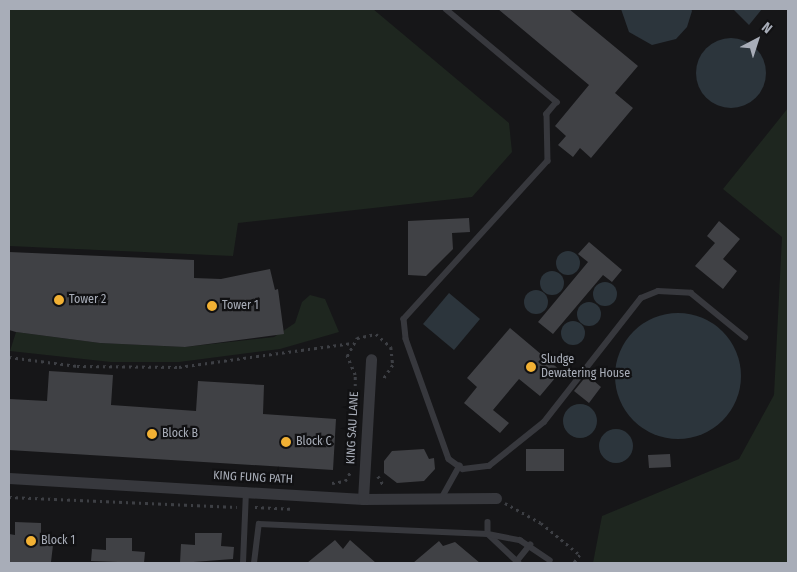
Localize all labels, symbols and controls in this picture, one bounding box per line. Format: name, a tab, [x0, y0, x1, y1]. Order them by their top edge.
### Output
north arrow	[732, 15, 782, 65]
text: N	[758, 19, 776, 37]
place label: Tower 2	[69, 293, 106, 307]
marker: Tower 2	[53, 294, 65, 306]
place label: Tower 1	[222, 299, 259, 313]
marker: Tower 1	[206, 300, 218, 312]
place label: Sludge Dewatering House	[541, 353, 630, 381]
marker: Sludge Dewatering House	[525, 361, 537, 373]
street label: KING SAU LANE	[344, 391, 362, 465]
place label: Block B	[162, 427, 198, 441]
marker: Block B	[146, 428, 158, 440]
place label: Block C	[296, 435, 332, 449]
marker: Block C	[280, 436, 292, 448]
street label: KING FUNG PATH	[213, 469, 293, 487]
place label: Block 1	[41, 534, 75, 548]
marker: Block 1	[25, 535, 37, 547]

